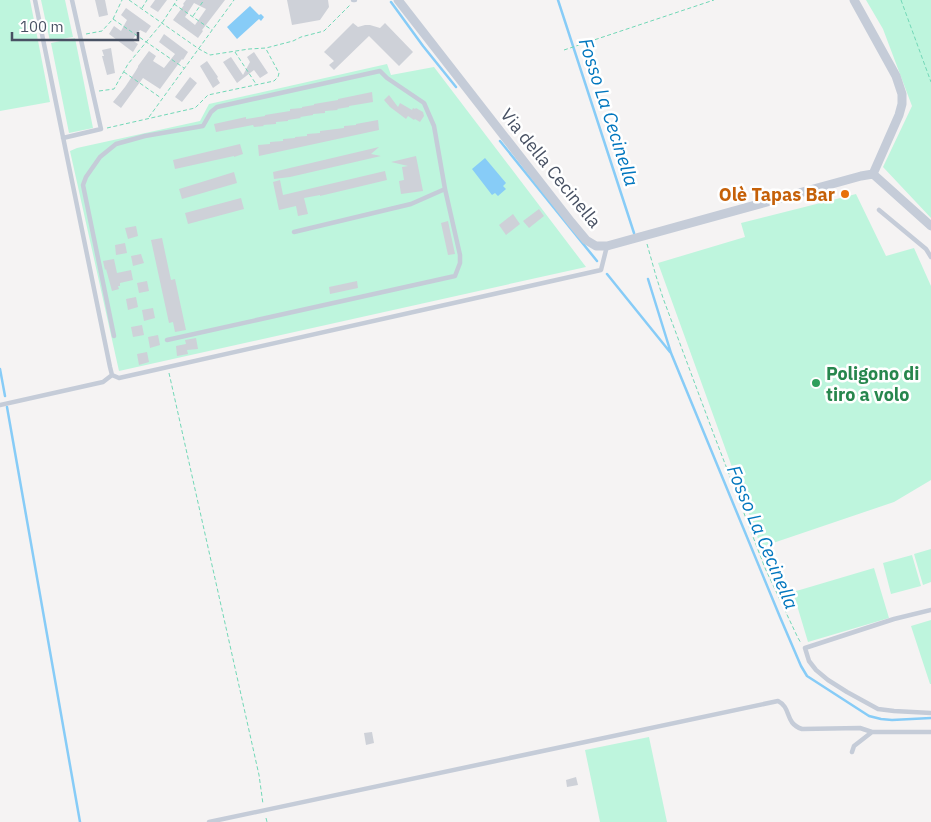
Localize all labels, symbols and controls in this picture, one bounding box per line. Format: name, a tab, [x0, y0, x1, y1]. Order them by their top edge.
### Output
scale bar	[12, 10, 139, 42]
text: 100 m	[20, 17, 64, 36]
water label: Fosso La Cecinella	[574, 35, 644, 189]
street label: Via della Cecinella	[496, 104, 607, 233]
place label: Olè Tapas Bar	[719, 183, 835, 206]
marker: Olè Tapas Bar	[839, 188, 851, 200]
place label: Poligono di tiro a volo	[826, 362, 919, 406]
marker: Poligono di tiro a volo	[810, 377, 822, 389]
water label: Fosso La Cecinella	[722, 461, 804, 613]

